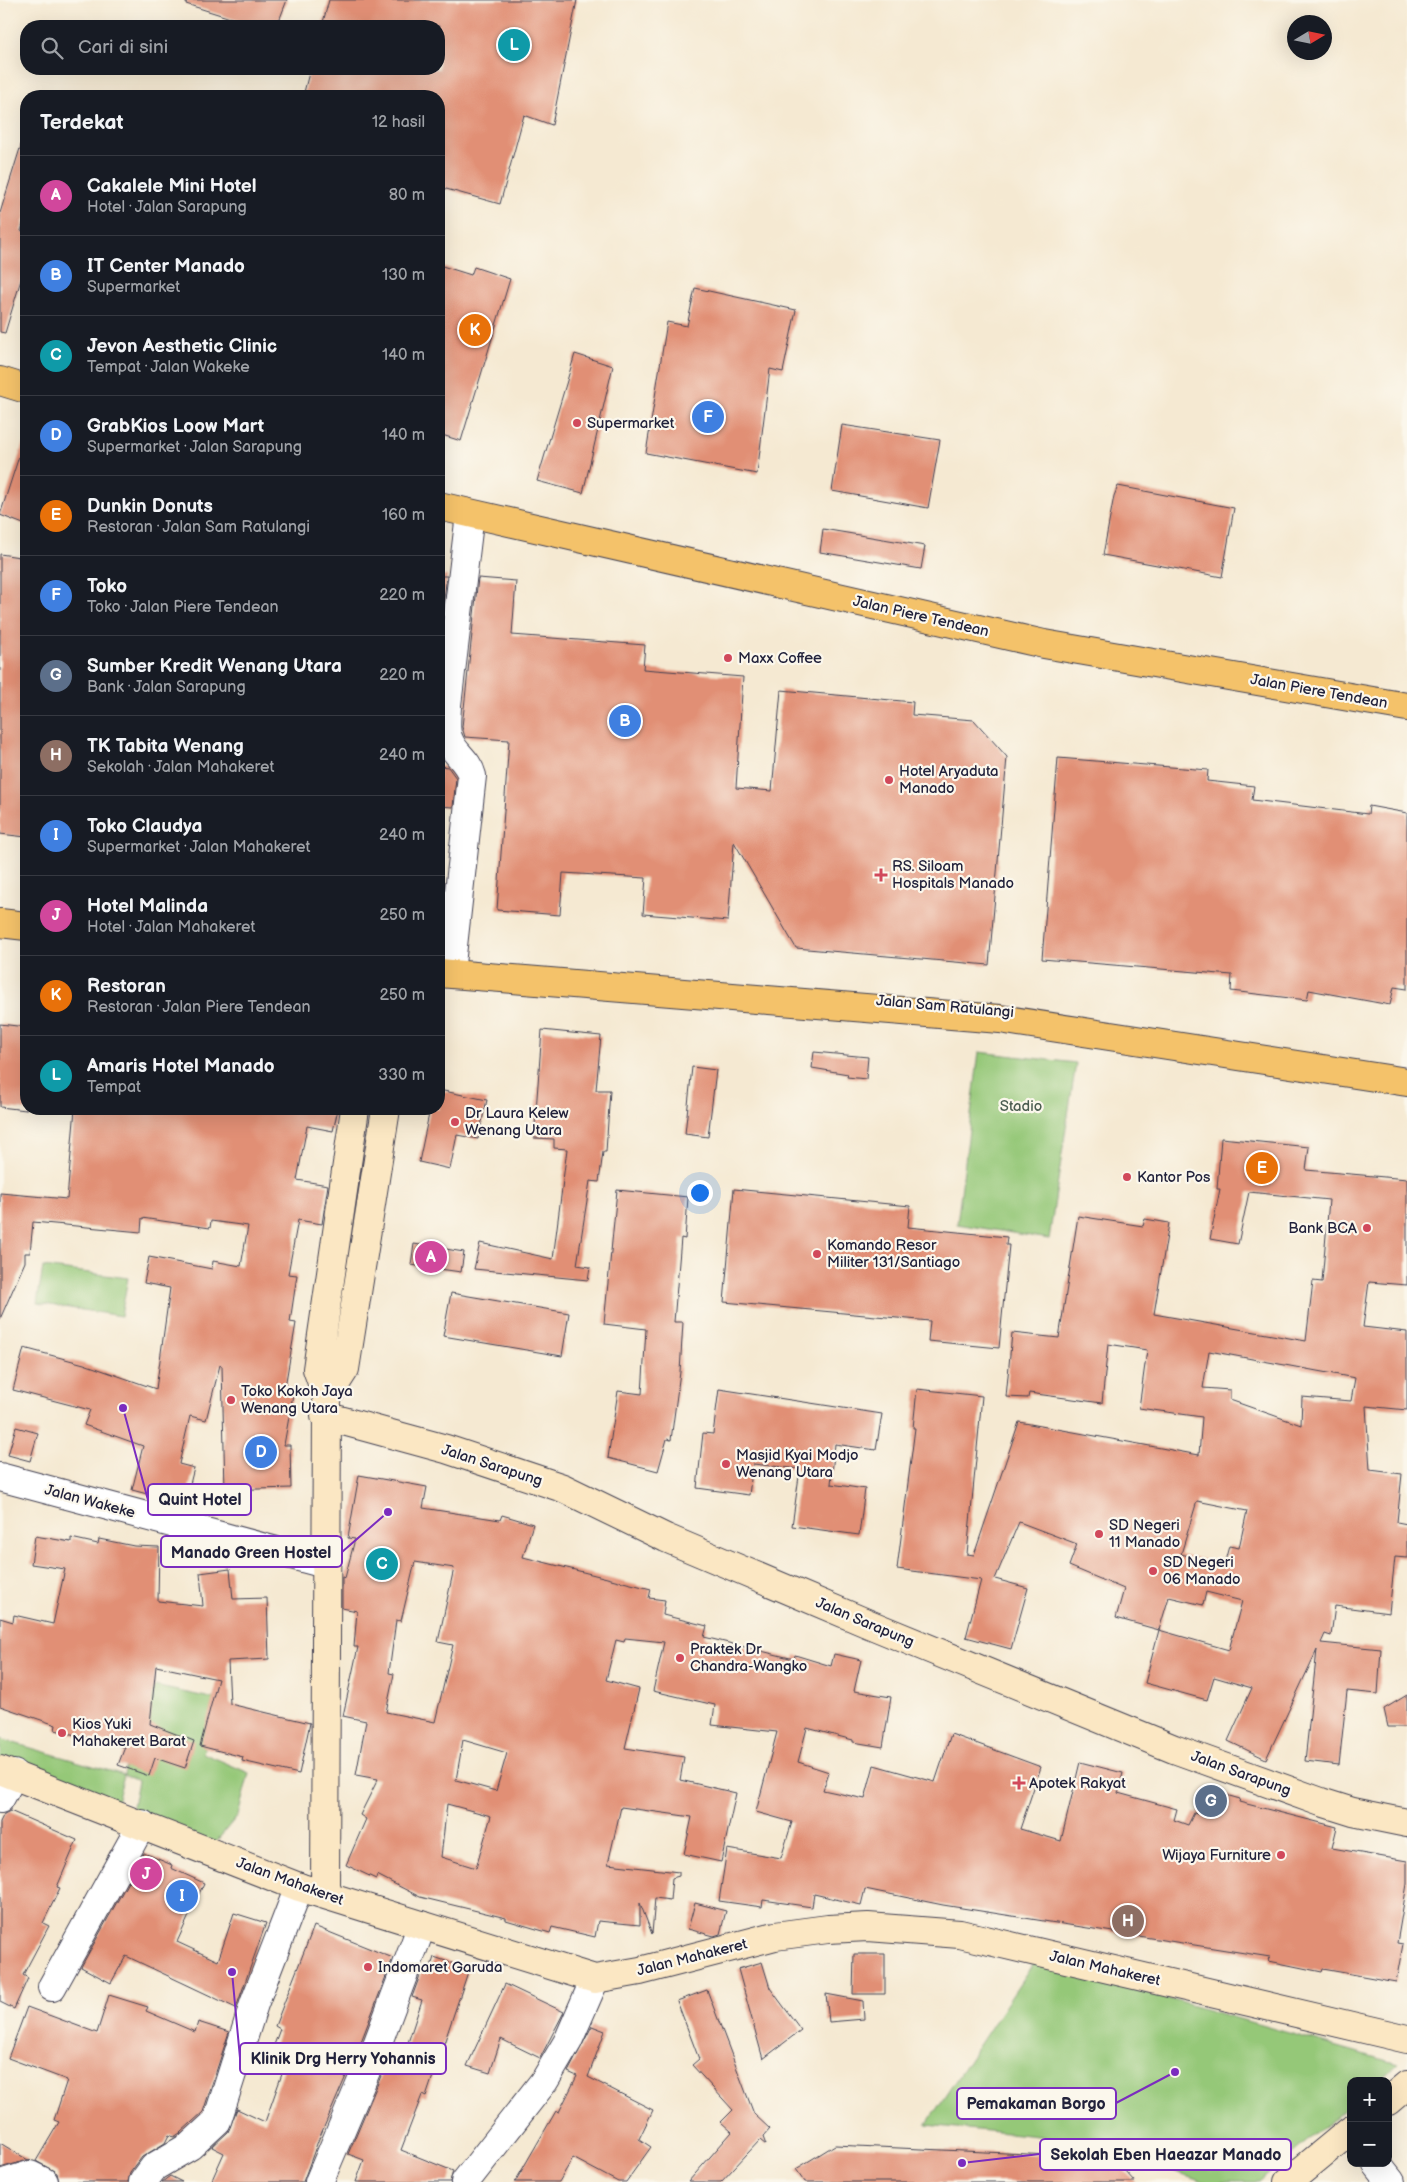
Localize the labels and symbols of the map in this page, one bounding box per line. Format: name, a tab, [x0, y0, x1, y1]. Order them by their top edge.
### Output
north arrow	[1287, 15, 1332, 60]
pin: L	[498, 26, 530, 64]
pin: K	[459, 311, 491, 349]
pin: F	[692, 398, 724, 436]
place label: Supermarket	[587, 414, 675, 433]
marker: Supermarket	[571, 417, 583, 429]
street label: Jalan Piere Tendean	[851, 592, 991, 641]
place label: Maxx Coffee	[738, 649, 822, 668]
marker: Maxx Coffee	[722, 652, 734, 664]
street label: Jalan Piere Tendean	[1249, 670, 1389, 713]
pin: B	[609, 702, 641, 740]
place label: Hotel Aryaduta Manado	[899, 762, 999, 798]
marker: Hotel Aryaduta Manado	[883, 774, 895, 786]
place label: RS. Siloam Hospitals Manado	[892, 857, 1014, 893]
marker: RS. Siloam Hospitals Manado	[874, 868, 888, 882]
street label: Jalan Sam Ratulangi	[875, 991, 1015, 1022]
park label: Stadio	[1000, 1097, 1042, 1116]
place label: Dr Laura Kelew Wenang Utara	[465, 1104, 569, 1140]
marker: Dr Laura Kelew Wenang Utara	[449, 1116, 461, 1128]
pin: E	[1246, 1149, 1278, 1187]
place label: Kantor Pos	[1137, 1168, 1211, 1187]
marker: Kantor Pos	[1121, 1171, 1133, 1183]
your location	[687, 1180, 713, 1206]
place label: Bank BCA	[1288, 1219, 1358, 1238]
marker: Bank BCA	[1361, 1222, 1373, 1234]
place label: Komando Resor Militer 131/Santiago	[827, 1236, 960, 1272]
pin: A	[415, 1238, 447, 1276]
marker: Komando Resor Militer 131/Santiago	[811, 1248, 823, 1260]
place label: Toko Kokoh Jaya Wenang Utara	[241, 1382, 353, 1418]
marker: Toko Kokoh Jaya Wenang Utara	[225, 1394, 237, 1406]
pin: D	[245, 1433, 277, 1471]
street label: Jalan Sarapung	[439, 1440, 545, 1491]
place label: Masjid Kyai Modjo Wenang Utara	[736, 1446, 859, 1482]
marker: Masjid Kyai Modjo Wenang Utara	[720, 1458, 732, 1470]
street label: Jalan Wakeke	[43, 1480, 137, 1523]
callout: Quint Hotel	[148, 1484, 251, 1515]
text: Quint Hotel	[159, 1491, 241, 1510]
place label: SD Negeri 11 Manado	[1109, 1516, 1180, 1552]
marker: SD Negeri 11 Manado	[1093, 1528, 1105, 1540]
callout: Manado Green Hostel	[161, 1536, 342, 1567]
text: Manado Green Hostel	[171, 1544, 331, 1563]
pin: C	[366, 1545, 398, 1583]
place label: SD Negeri 06 Manado	[1163, 1553, 1241, 1589]
marker: SD Negeri 06 Manado	[1147, 1565, 1159, 1577]
street label: Jalan Sarapung	[813, 1593, 917, 1652]
place label: Praktek Dr Chandra-Wangko	[690, 1640, 807, 1676]
marker: Praktek Dr Chandra-Wangko	[674, 1652, 686, 1664]
place label: Kios Yuki Mahakeret Barat	[72, 1715, 186, 1751]
marker: Kios Yuki Mahakeret Barat	[56, 1727, 68, 1739]
street label: Jalan Sarapung	[1188, 1747, 1293, 1800]
place label: Apotek Rakyat	[1029, 1774, 1126, 1793]
marker: Apotek Rakyat	[1013, 1777, 1025, 1789]
pin: G	[1195, 1782, 1227, 1820]
place label: Wijaya Furniture	[1162, 1846, 1271, 1865]
marker: Wijaya Furniture	[1275, 1849, 1287, 1861]
street label: Jalan Mahakeret	[233, 1853, 347, 1910]
pin: J	[130, 1855, 162, 1893]
pin: I	[166, 1877, 198, 1915]
pin: H	[1112, 1902, 1144, 1940]
street label: Jalan Mahakeret	[635, 1934, 750, 1980]
street label: Jalan Mahakeret	[1048, 1947, 1162, 1991]
place label: Indomaret Garuda	[378, 1958, 502, 1977]
marker: Indomaret Garuda	[362, 1961, 374, 1973]
callout: Klinik Drg Herry Yohannis	[240, 2043, 446, 2074]
text: Klinik Drg Herry Yohannis	[250, 2050, 436, 2069]
callout: Pemakaman Borgo	[957, 2088, 1116, 2119]
text: Pemakaman Borgo	[966, 2095, 1106, 2114]
callout: Sekolah Eben Haeazar Manado	[1040, 2139, 1291, 2170]
text: Sekolah Eben Haeazar Manado	[1051, 2146, 1281, 2165]

